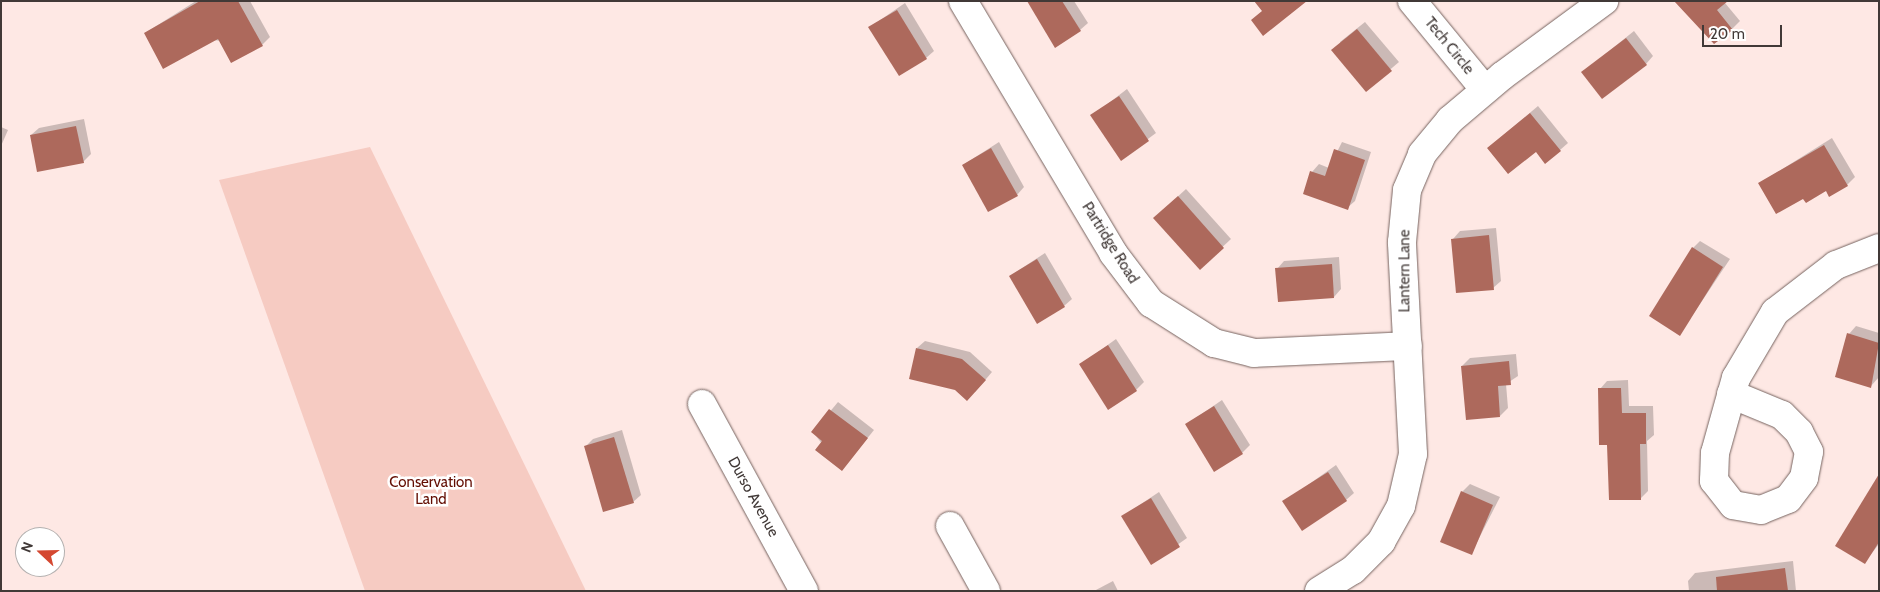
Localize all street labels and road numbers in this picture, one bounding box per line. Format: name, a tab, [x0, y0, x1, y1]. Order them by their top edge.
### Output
street label: Tech Circle	[1421, 14, 1477, 78]
street label: Partridge Road	[1078, 199, 1142, 287]
street label: Lantern Lane	[1396, 230, 1414, 312]
street label: Durso Avenue	[724, 454, 782, 540]

